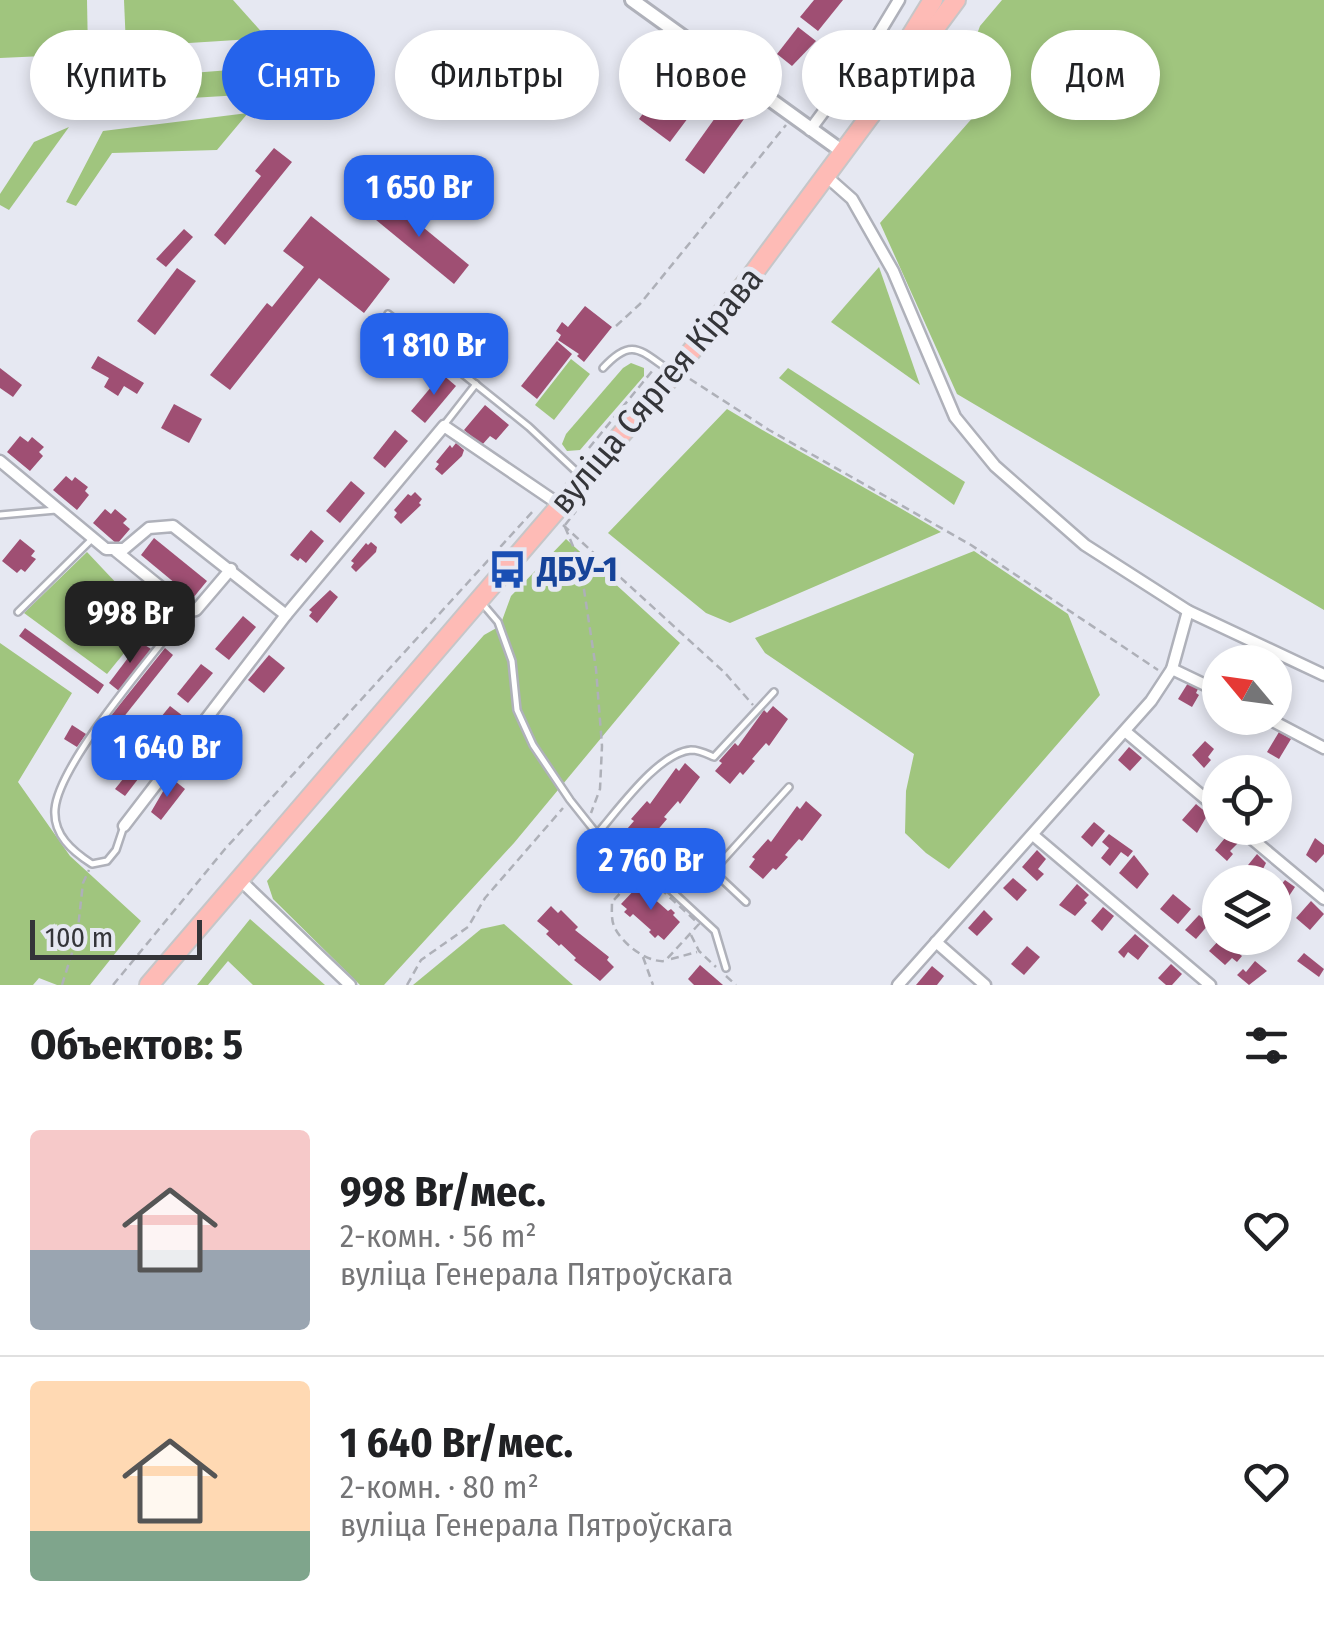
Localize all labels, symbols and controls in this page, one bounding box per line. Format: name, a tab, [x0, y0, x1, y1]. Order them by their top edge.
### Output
chip: Купить	[30, 30, 202, 120]
chip: Снять	[222, 30, 375, 120]
chip: Фильтры	[395, 30, 599, 120]
chip: Новое	[619, 30, 782, 120]
chip: Квартира	[802, 30, 1011, 120]
chip: Дом	[1031, 30, 1160, 120]
pin: 1 650 Br	[316, 155, 522, 240]
text: 1 650 Br	[366, 168, 472, 206]
street label: вуліца Сяргея Кірава	[541, 258, 771, 522]
pin: 1 810 Br	[331, 313, 537, 398]
text: 1 810 Br	[382, 326, 486, 364]
bus stop icon: ДБУ-1	[486, 548, 528, 590]
place label: ДБУ-1	[536, 548, 618, 590]
pin: 998 Br	[49, 581, 211, 666]
text: 998 Br	[87, 594, 173, 632]
north arrow	[1202, 645, 1292, 735]
map controls	[1202, 645, 1292, 955]
pin: 1 640 Br	[64, 715, 270, 800]
text: 1 640 Br	[113, 728, 221, 766]
button: locate	[1202, 755, 1292, 845]
pin: 2 760 Br	[548, 828, 754, 913]
text: 2 760 Br	[599, 841, 704, 879]
button: layers	[1202, 865, 1292, 955]
scale bar	[30, 915, 202, 960]
text: 100 m	[45, 921, 113, 954]
icon: filters	[1239, 1018, 1294, 1073]
text: Объектов: 5	[30, 1020, 243, 1070]
text: 998 Br/мес.	[340, 1167, 546, 1217]
icon: home	[110, 1170, 230, 1290]
icon: heart	[1239, 1203, 1294, 1258]
text: 2-комн. · 56 m²	[340, 1217, 537, 1255]
text: вуліца Генерала Пятроўскага	[340, 1255, 733, 1293]
text: 1 640 Br/мес.	[340, 1418, 573, 1468]
icon: home	[110, 1421, 230, 1541]
icon: heart	[1239, 1454, 1294, 1509]
text: 2-комн. · 80 m²	[340, 1468, 539, 1506]
text: вуліца Генерала Пятроўскага	[340, 1506, 733, 1544]

